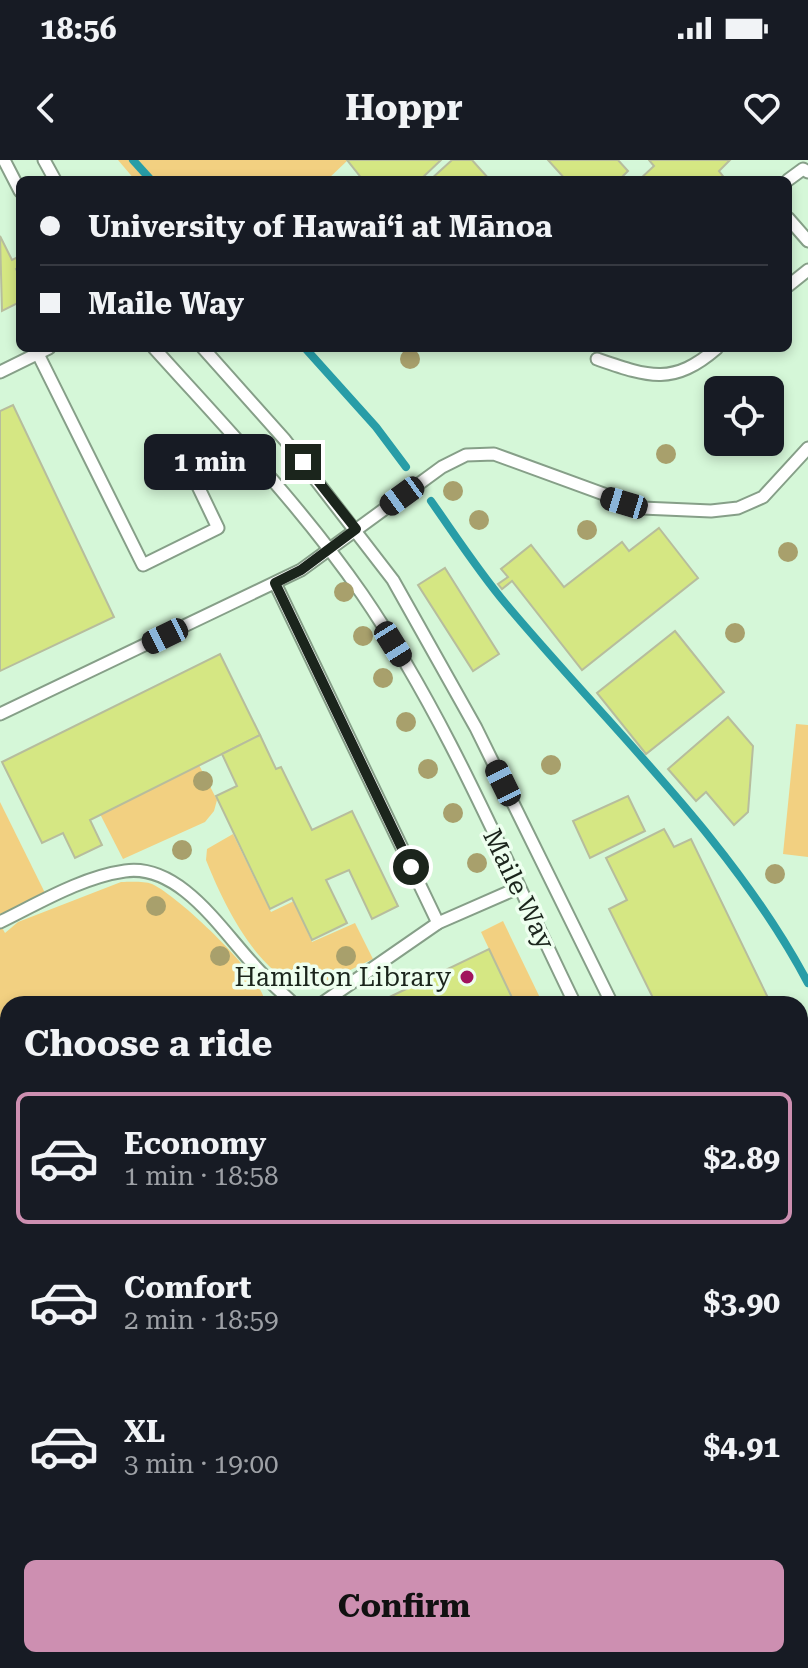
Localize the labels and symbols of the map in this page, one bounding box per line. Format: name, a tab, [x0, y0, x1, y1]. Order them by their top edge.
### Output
callout: 1 min	[143, 434, 275, 490]
route end	[285, 444, 321, 480]
car	[376, 472, 428, 520]
car	[598, 485, 650, 521]
car	[138, 615, 192, 657]
car	[370, 617, 416, 671]
car	[482, 756, 524, 810]
street label: Maile Way	[477, 824, 561, 955]
route start	[393, 849, 429, 885]
place label: Hamilton Library	[234, 962, 452, 992]
marker: Hamilton Library	[458, 968, 476, 986]

